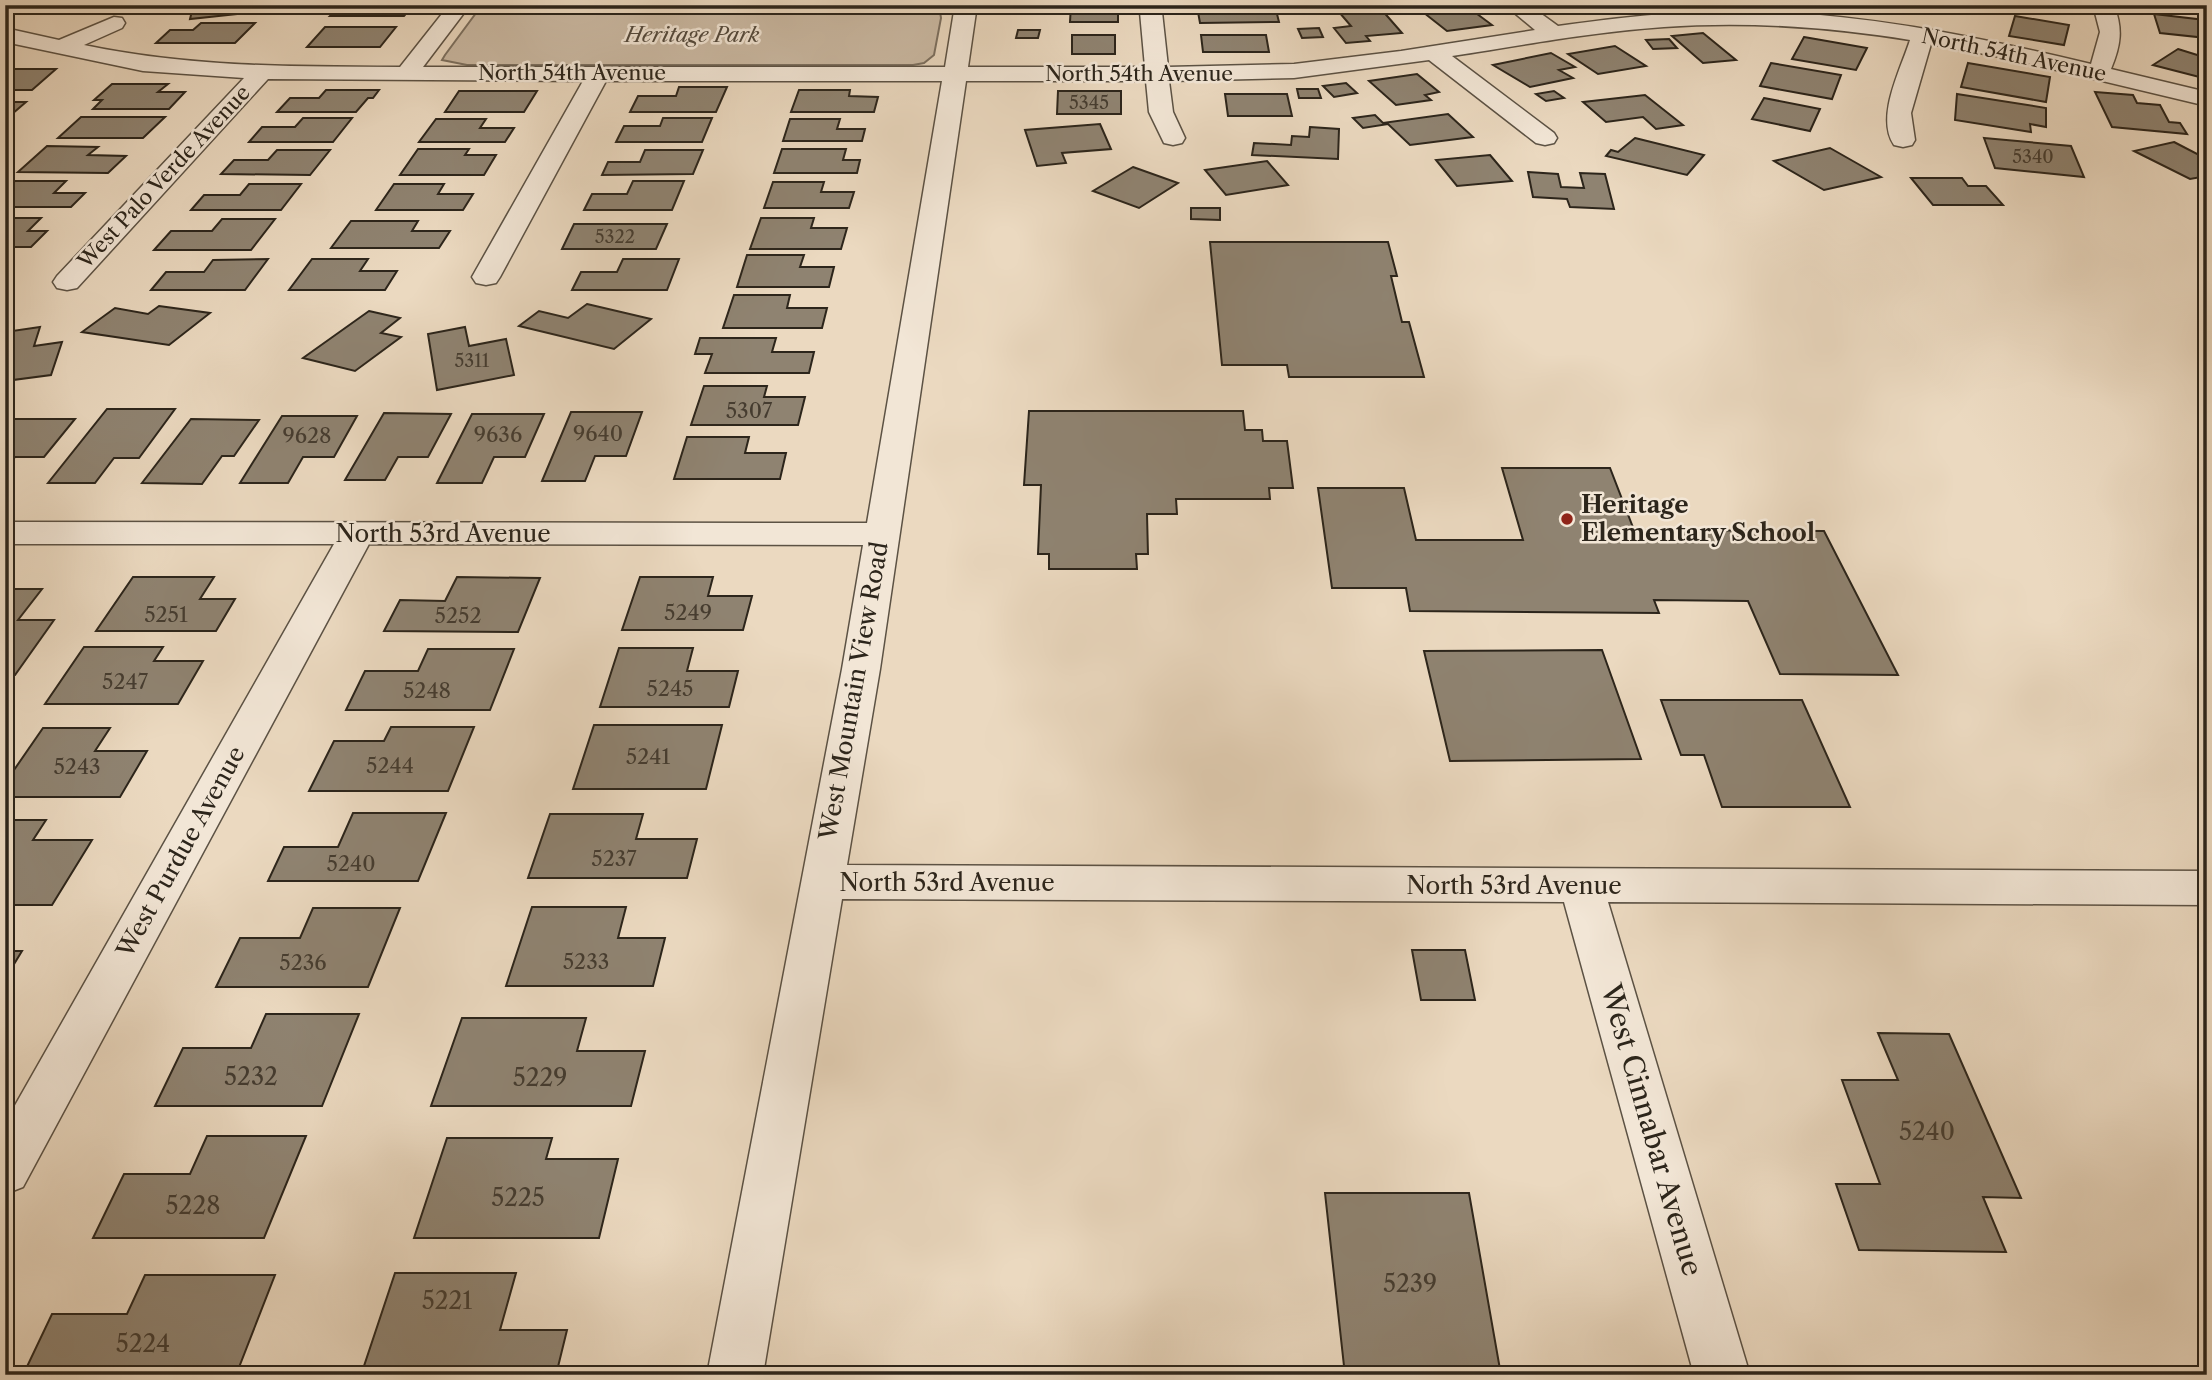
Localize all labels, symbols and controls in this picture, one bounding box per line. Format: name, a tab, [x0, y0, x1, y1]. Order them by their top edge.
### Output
park label: Heritage Park	[623, 22, 759, 47]
street label: North 54th Avenue	[1919, 23, 2109, 86]
street label: North 54th Avenue	[478, 60, 666, 85]
street label: North 54th Avenue	[1045, 61, 1233, 86]
street label: West Palo Verde Avenue	[72, 80, 255, 274]
house number: 5345	[1069, 92, 1109, 114]
house number: 5340	[2012, 146, 2054, 168]
house number: 5322	[595, 226, 635, 248]
house number: 5311	[455, 350, 490, 372]
house number: 5307	[726, 398, 773, 423]
house number: 9640	[573, 421, 623, 446]
house number: 9636	[474, 422, 522, 447]
house number: 9628	[282, 423, 332, 448]
place label: Heritage Elementary School	[1581, 490, 1815, 547]
marker: Heritage Elementary School	[1559, 511, 1575, 527]
street label: North 53rd Avenue	[335, 519, 551, 548]
street label: West Mountain View Road	[813, 539, 894, 843]
house number: 5249	[664, 600, 712, 625]
house number: 5251	[144, 602, 188, 627]
house number: 5252	[435, 603, 481, 628]
house number: 5247	[102, 669, 149, 694]
house number: 5245	[646, 676, 694, 701]
house number: 5248	[403, 678, 451, 703]
street label: West Purdue Avenue	[110, 741, 251, 963]
house number: 5241	[626, 744, 670, 769]
house number: 5244	[366, 753, 414, 778]
house number: 5243	[53, 754, 101, 779]
house number: 5237	[591, 846, 637, 871]
house number: 5240	[327, 851, 375, 876]
street label: North 53rd Avenue	[839, 868, 1055, 897]
street label: North 53rd Avenue	[1406, 871, 1622, 900]
house number: 5233	[563, 949, 609, 974]
house number: 5236	[279, 950, 327, 975]
street label: West Cinnabar Avenue	[1594, 979, 1710, 1280]
house number: 5232	[224, 1062, 278, 1091]
house number: 5229	[513, 1063, 567, 1092]
house number: 5240	[1899, 1117, 1955, 1146]
house number: 5225	[491, 1183, 545, 1212]
house number: 5228	[166, 1191, 220, 1220]
house number: 5239	[1383, 1269, 1437, 1298]
house number: 5221	[422, 1286, 472, 1315]
house number: 5224	[116, 1329, 170, 1358]

